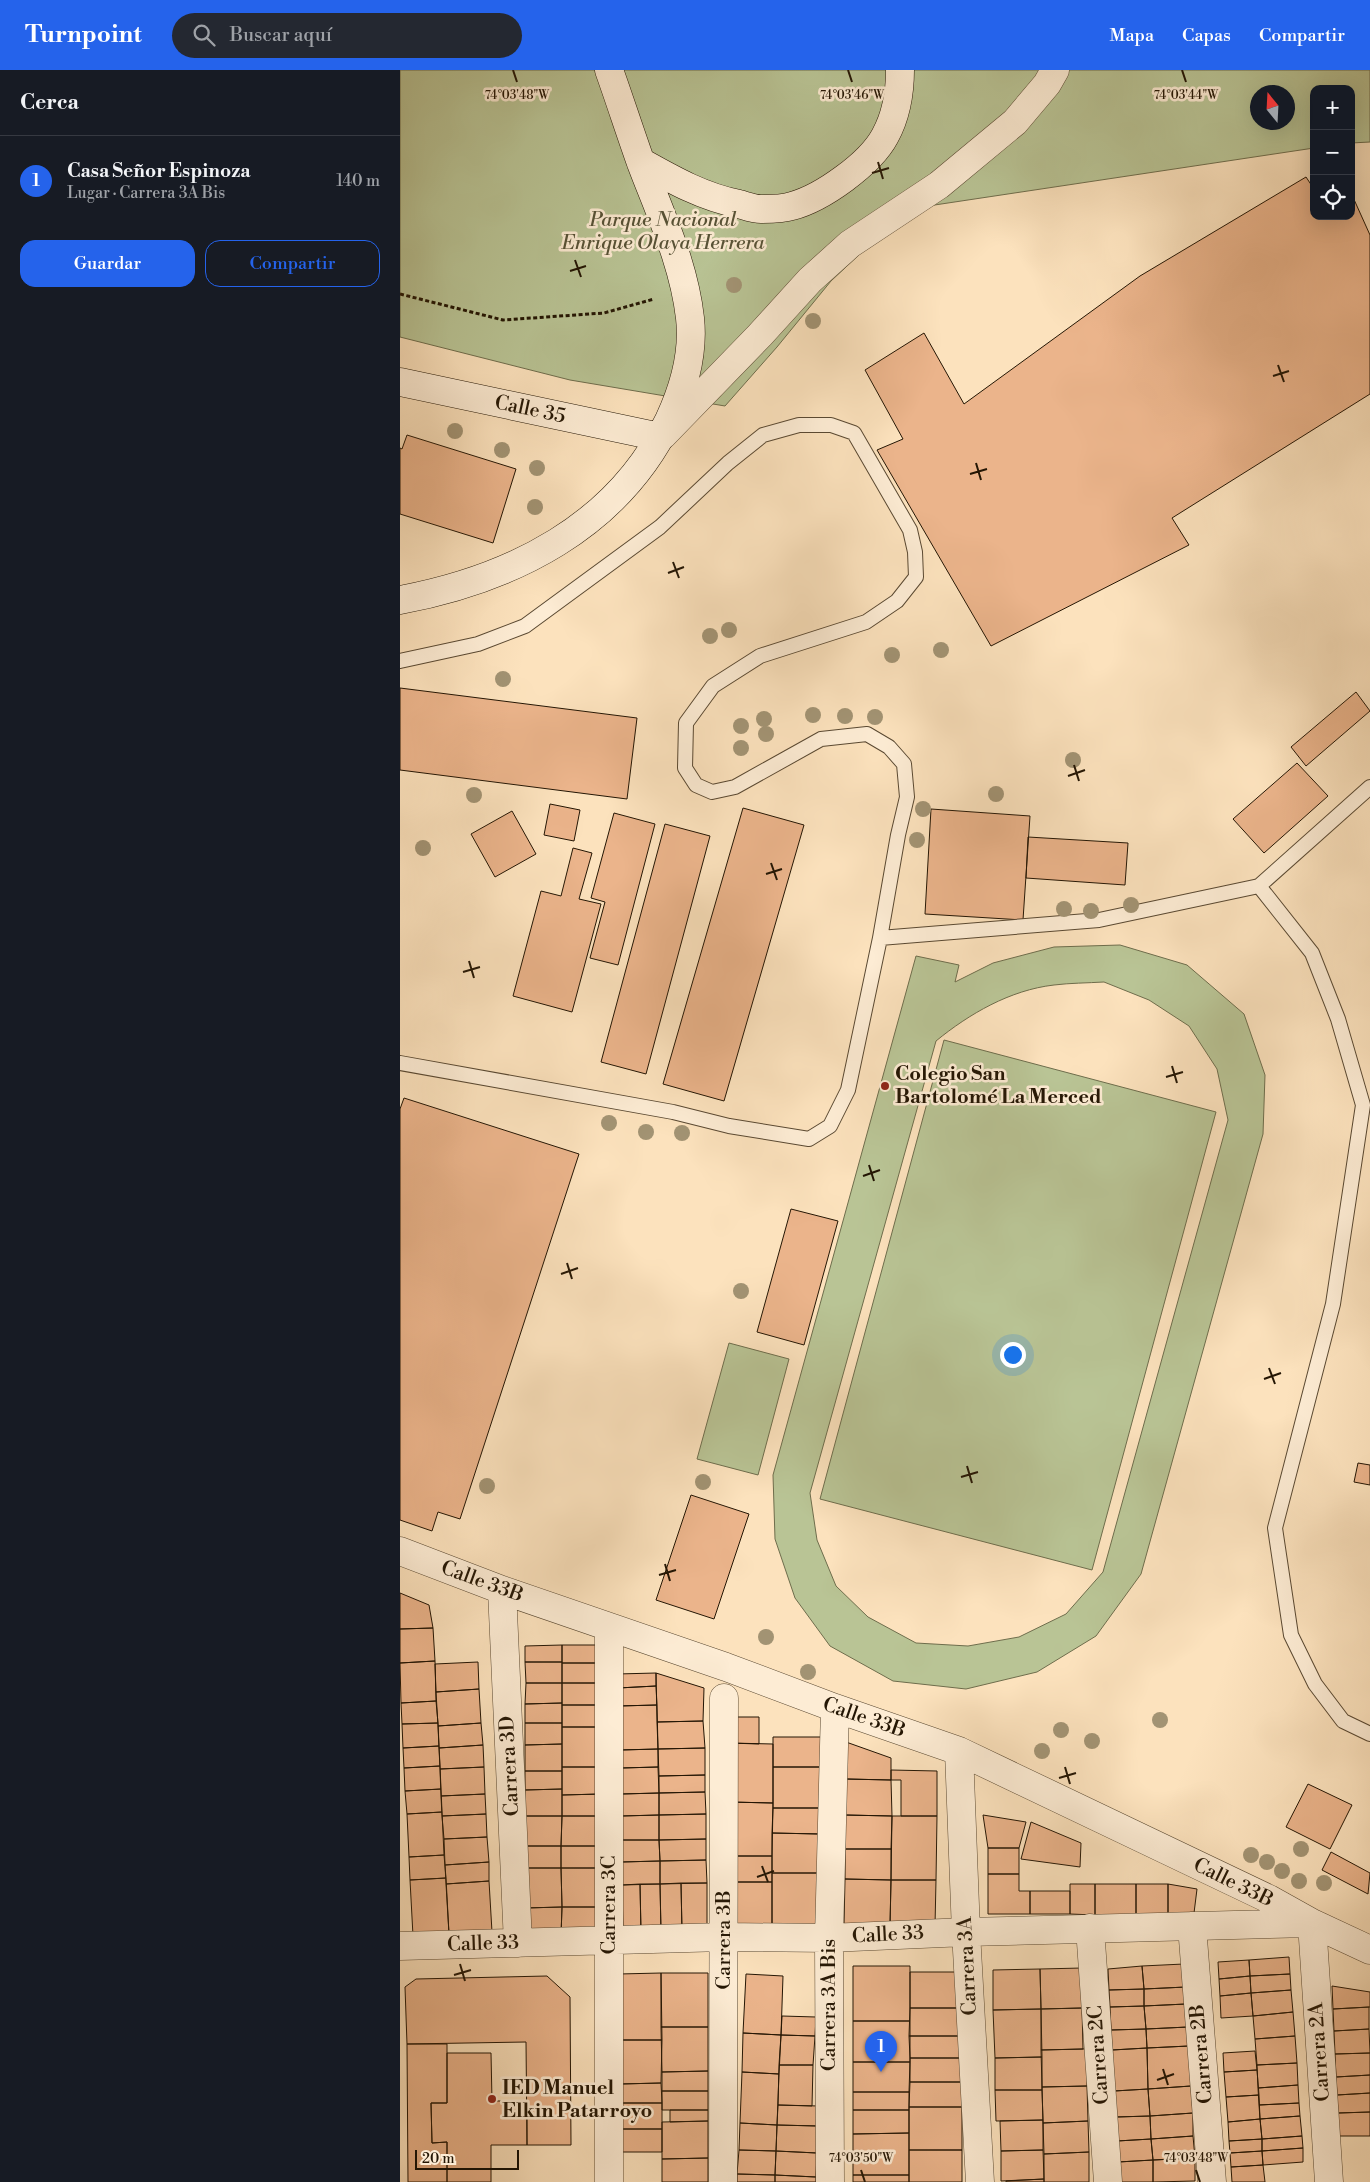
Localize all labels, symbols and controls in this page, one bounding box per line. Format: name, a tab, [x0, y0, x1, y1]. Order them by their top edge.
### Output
search box	[172, 13, 522, 58]
text: Turnpoint	[25, 20, 142, 50]
icon: search	[190, 21, 218, 49]
text: Buscar aquí	[230, 23, 332, 47]
text: Mapa	[1110, 24, 1154, 47]
text: Capas	[1182, 24, 1231, 47]
text: Compartir	[1259, 24, 1345, 47]
north arrow	[1250, 85, 1295, 130]
map controls	[1310, 85, 1355, 220]
button: +	[1310, 85, 1355, 130]
text: 74°03'48"W	[485, 88, 550, 103]
text: 74°03'46"W	[820, 88, 885, 103]
text: 74°03'44"W	[1154, 88, 1219, 103]
text: Cerca	[20, 90, 79, 116]
button: −	[1310, 130, 1355, 175]
text: Casa Señor Espinoza	[67, 159, 250, 183]
text: 1	[32, 171, 40, 191]
text: 140 m	[336, 171, 380, 191]
button: locate	[1310, 175, 1355, 220]
text: Lugar · Carrera 3A Bis	[67, 183, 225, 203]
park label: Parque Nacional Enrique Olaya Herrera	[561, 208, 765, 256]
button: Guardar	[20, 240, 195, 287]
button: Compartir	[205, 240, 380, 287]
street label: Calle 35	[492, 390, 568, 430]
place label: Colegio San Bartolomé La Merced	[895, 1062, 1102, 1110]
marker: Colegio San Bartolomé La Merced	[879, 1080, 891, 1092]
your location	[1000, 1342, 1026, 1368]
street label: Calle 33B	[437, 1556, 527, 1608]
street label: Calle 33B	[819, 1692, 909, 1744]
street label: Carrera 3D	[495, 1715, 525, 1817]
street label: Calle 33B	[1189, 1853, 1277, 1913]
street label: Carrera 3C	[597, 1855, 622, 1955]
street label: Carrera 3B	[712, 1890, 737, 1990]
street label: Carrera 3A	[953, 1915, 983, 2016]
street label: Calle 33	[851, 1921, 925, 1949]
street label: Calle 33	[447, 1930, 519, 1958]
street label: Carrera 3A Bis	[817, 1939, 842, 2071]
street label: Carrera 2A	[1304, 2000, 1336, 2102]
street label: Carrera 2B	[1185, 2003, 1219, 2105]
street label: Carrera 2C	[1083, 2005, 1115, 2105]
pin: 1	[865, 2031, 897, 2072]
place label: IED Manuel Elkin Patarroyo	[502, 2076, 652, 2124]
marker: IED Manuel Elkin Patarroyo	[486, 2093, 498, 2105]
scale bar	[415, 2147, 519, 2170]
text: 20 m	[422, 2150, 454, 2168]
text: 74°03'50"W	[829, 2151, 894, 2166]
text: 74°03'48"W	[1164, 2151, 1229, 2166]

